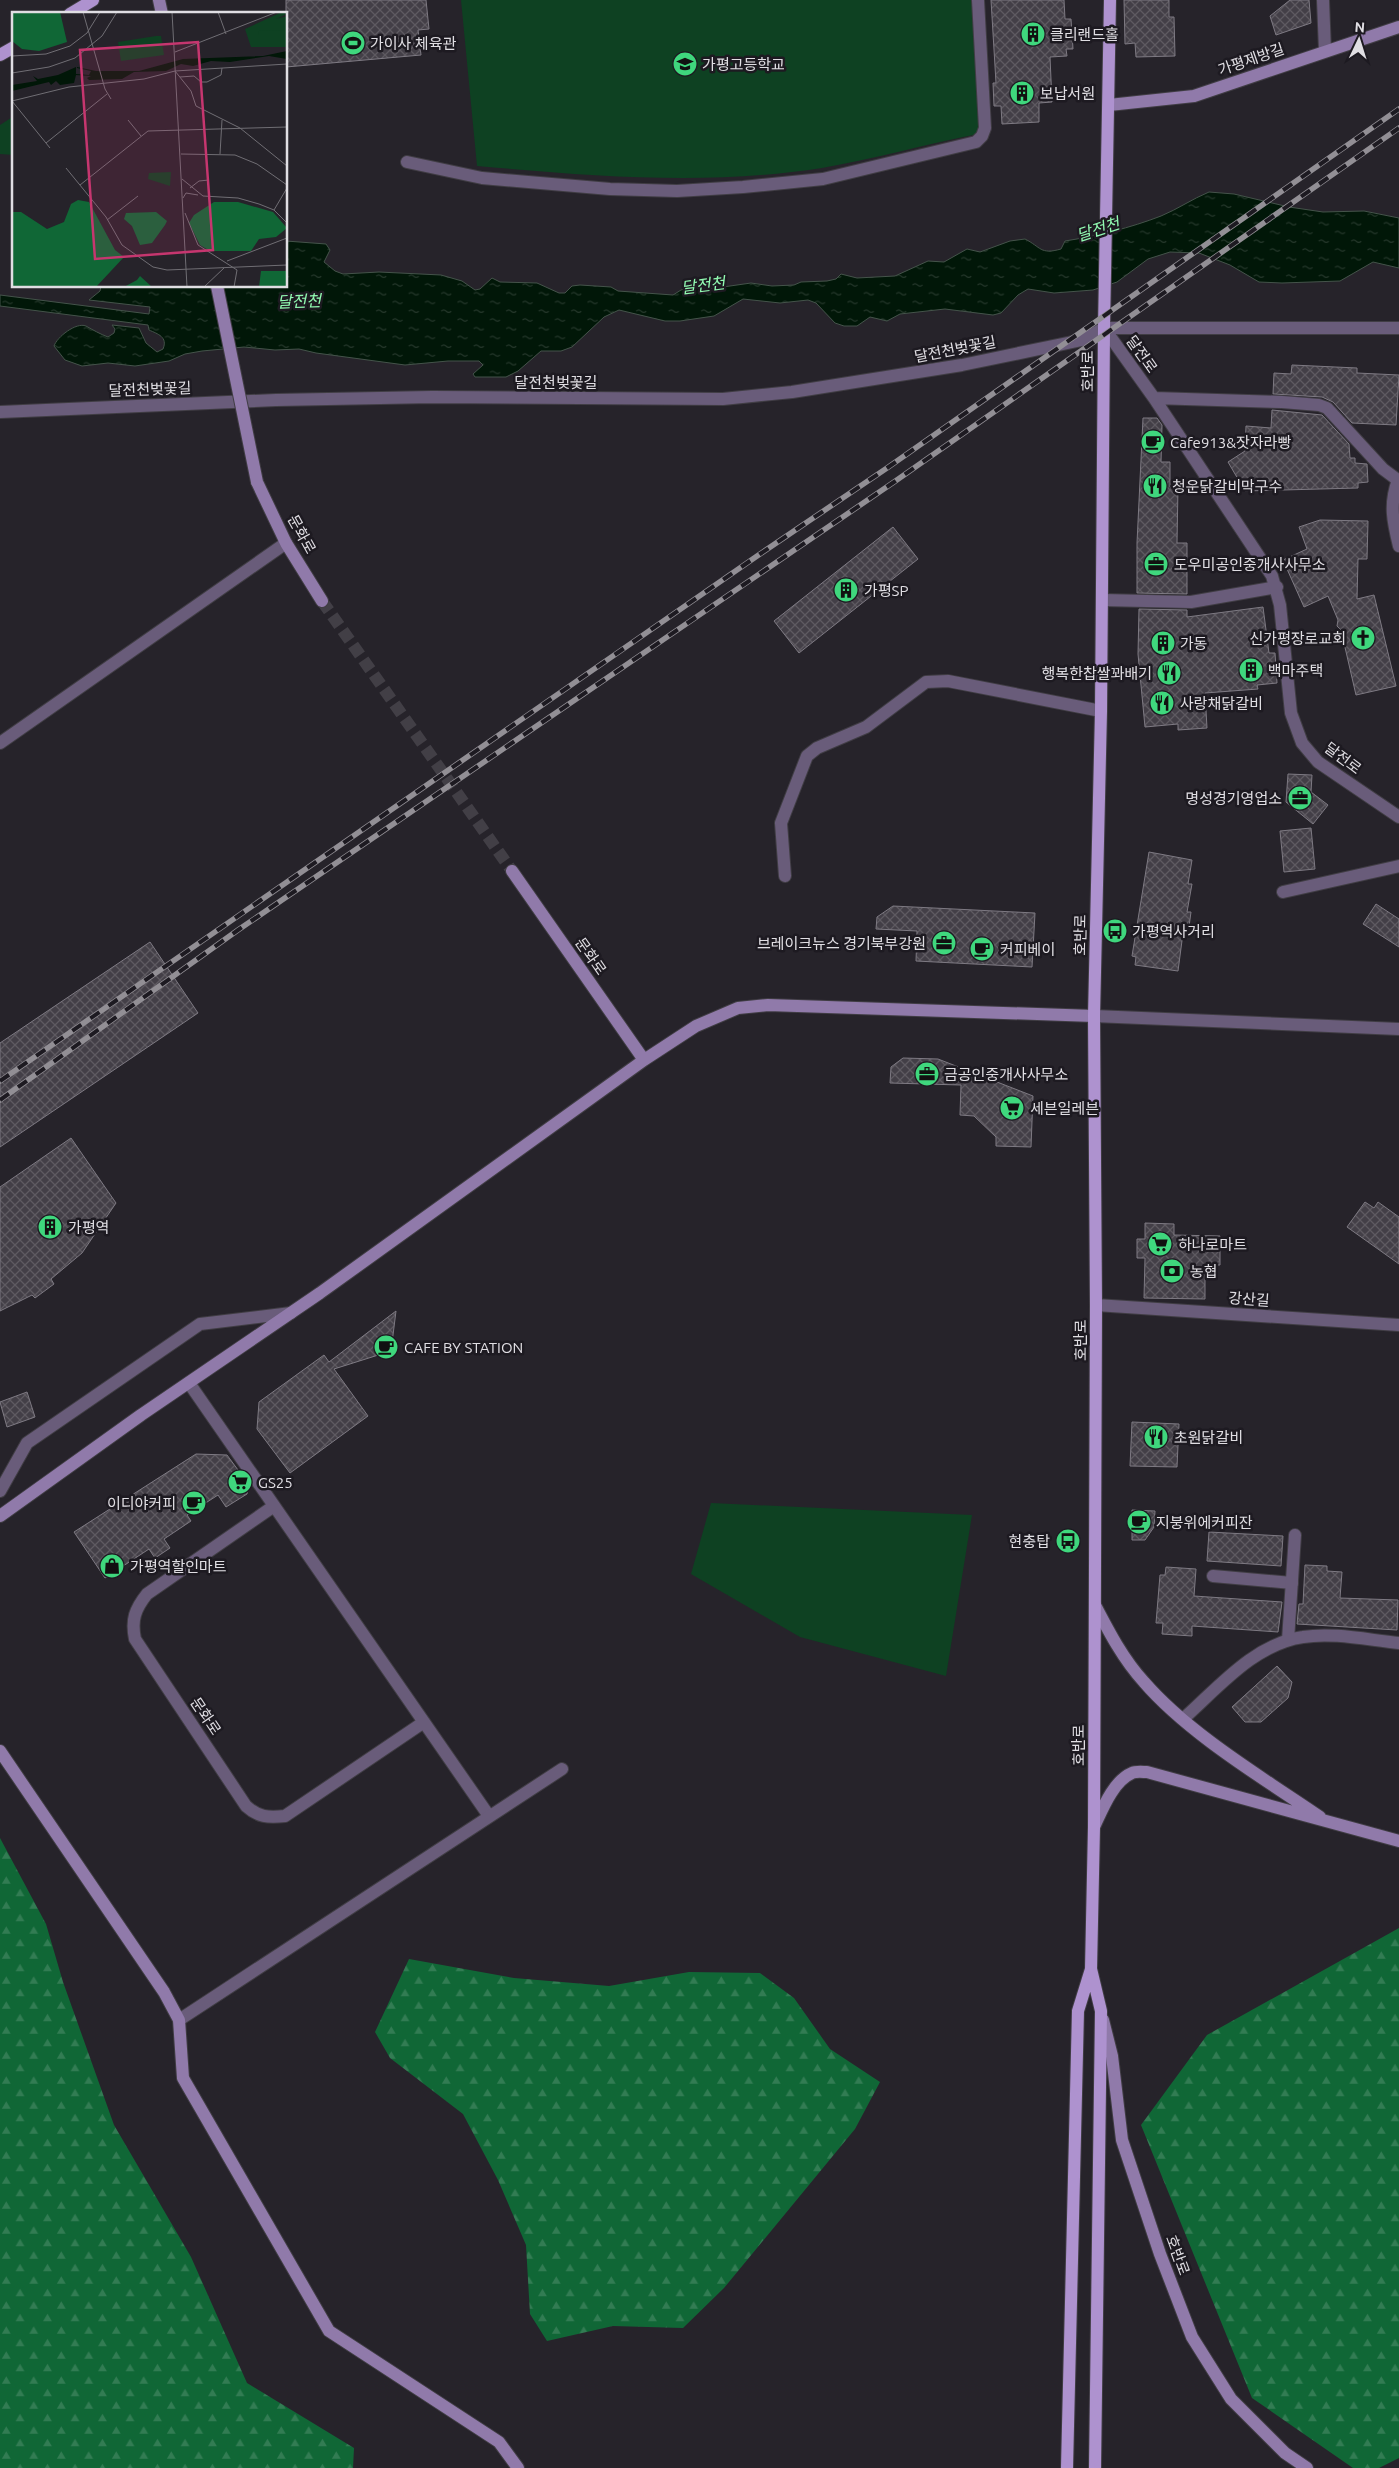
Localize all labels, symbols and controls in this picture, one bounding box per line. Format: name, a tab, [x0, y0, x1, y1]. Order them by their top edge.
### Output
inset map	[12, 12, 288, 288]
north arrow	[1334, 15, 1384, 65]
text: N	[1354, 19, 1366, 35]
building icon: 클리랜드홀	[1020, 21, 1046, 47]
place label: 클리랜드홀	[1050, 26, 1119, 43]
sports icon: 가이사 체육관	[340, 30, 366, 56]
place label: 가이사 체육관	[370, 35, 456, 52]
street label: 가평제방길	[1216, 40, 1286, 78]
school or university icon: 가평고등학교	[672, 51, 698, 77]
place label: 가평고등학교	[702, 56, 785, 73]
building icon: 보납서원	[1009, 80, 1035, 106]
place label: 보납서원	[1040, 85, 1095, 102]
water label: 달전천	[1074, 213, 1124, 244]
water label: 달전천	[680, 273, 728, 297]
water label: 달전천	[277, 291, 324, 311]
street label: 달전로	[1123, 332, 1161, 376]
street label: 달전천벚꽃길	[913, 333, 997, 365]
street label: 호반로	[1079, 350, 1096, 392]
street label: 달전천벚꽃길	[515, 374, 597, 391]
street label: 달전천벚꽃길	[108, 379, 192, 399]
cafe icon: Cafe913&잣자라빵	[1140, 429, 1166, 455]
place label: Cafe913&잣자라빵	[1170, 434, 1291, 451]
restaurant icon: 청운닭갈비막구수	[1142, 473, 1168, 499]
place label: 청운닭갈비막구수	[1172, 478, 1282, 495]
street label: 문화로	[285, 512, 319, 556]
office icon: 도우미공인중개사사무소	[1143, 551, 1169, 577]
place label: 도우미공인중개사사무소	[1174, 556, 1326, 573]
building icon: 가평SP	[833, 577, 859, 603]
place label: 가평SP	[864, 582, 908, 599]
church icon: 신가평장로교회	[1350, 625, 1376, 651]
building icon: 가동	[1150, 630, 1176, 656]
place label: 신가평장로교회	[1249, 630, 1346, 647]
place label: 가동	[1180, 635, 1208, 652]
building icon: 백마주택	[1238, 657, 1264, 683]
restaurant icon: 행복한찹쌀꽈배기	[1156, 660, 1182, 686]
place label: 백마주택	[1268, 662, 1323, 679]
place label: 행복한찹쌀꽈배기	[1042, 665, 1152, 682]
restaurant icon: 사랑채닭갈비	[1149, 690, 1175, 716]
place label: 사랑채닭갈비	[1180, 695, 1263, 712]
street label: 달전로	[1321, 739, 1365, 777]
office icon: 명성경기영업소	[1287, 785, 1313, 811]
place label: 명성경기영업소	[1185, 790, 1282, 807]
street label: 호반로	[1071, 914, 1089, 956]
bus stop icon: 가평역사거리	[1102, 918, 1128, 944]
place label: 가평역사거리	[1132, 923, 1215, 940]
office icon: 브레이크뉴스 경기북부강원	[931, 930, 957, 956]
street label: 문화로	[572, 934, 610, 978]
place label: 브레이크뉴스 경기북부강원	[757, 935, 926, 952]
cafe icon: 커피베이	[969, 936, 995, 962]
place label: 커피베이	[1000, 941, 1055, 958]
office icon: 금공인중개사사무소	[914, 1061, 940, 1087]
place label: 금공인중개사사무소	[944, 1066, 1068, 1083]
supermarket icon: 세븐일레븐	[999, 1095, 1025, 1121]
place label: 세븐일레븐	[1030, 1100, 1099, 1117]
building icon: 가평역	[37, 1214, 63, 1240]
place label: 가평역	[68, 1219, 109, 1236]
supermarket icon: 하나로마트	[1147, 1231, 1173, 1257]
place label: 하나로마트	[1178, 1236, 1247, 1253]
bank icon: 농협	[1159, 1258, 1185, 1284]
place label: 농협	[1190, 1263, 1218, 1280]
street label: 강산길	[1228, 1289, 1270, 1309]
street label: 호반로	[1072, 1319, 1089, 1361]
cafe icon: CAFE BY STATION	[373, 1334, 399, 1360]
place label: CAFE BY STATION	[404, 1339, 523, 1356]
restaurant icon: 초원닭갈비	[1143, 1424, 1169, 1450]
place label: 초원닭갈비	[1174, 1429, 1243, 1446]
supermarket icon: GS25	[227, 1469, 253, 1495]
place label: GS25	[258, 1474, 293, 1491]
cafe icon: 이디야커피	[181, 1490, 207, 1516]
place label: 이디야커피	[107, 1495, 176, 1512]
cafe icon: 지붕위에커피잔	[1126, 1509, 1152, 1535]
place label: 지붕위에커피잔	[1156, 1514, 1253, 1531]
bus stop icon: 현충탑	[1055, 1528, 1081, 1554]
place label: 현충탑	[1009, 1533, 1050, 1550]
shop icon: 가평역할인마트	[99, 1553, 125, 1579]
place label: 가평역할인마트	[130, 1558, 227, 1575]
street label: 문화로	[187, 1694, 225, 1738]
street label: 호반로	[1070, 1724, 1087, 1766]
street label: 호반로	[1163, 2233, 1193, 2277]

